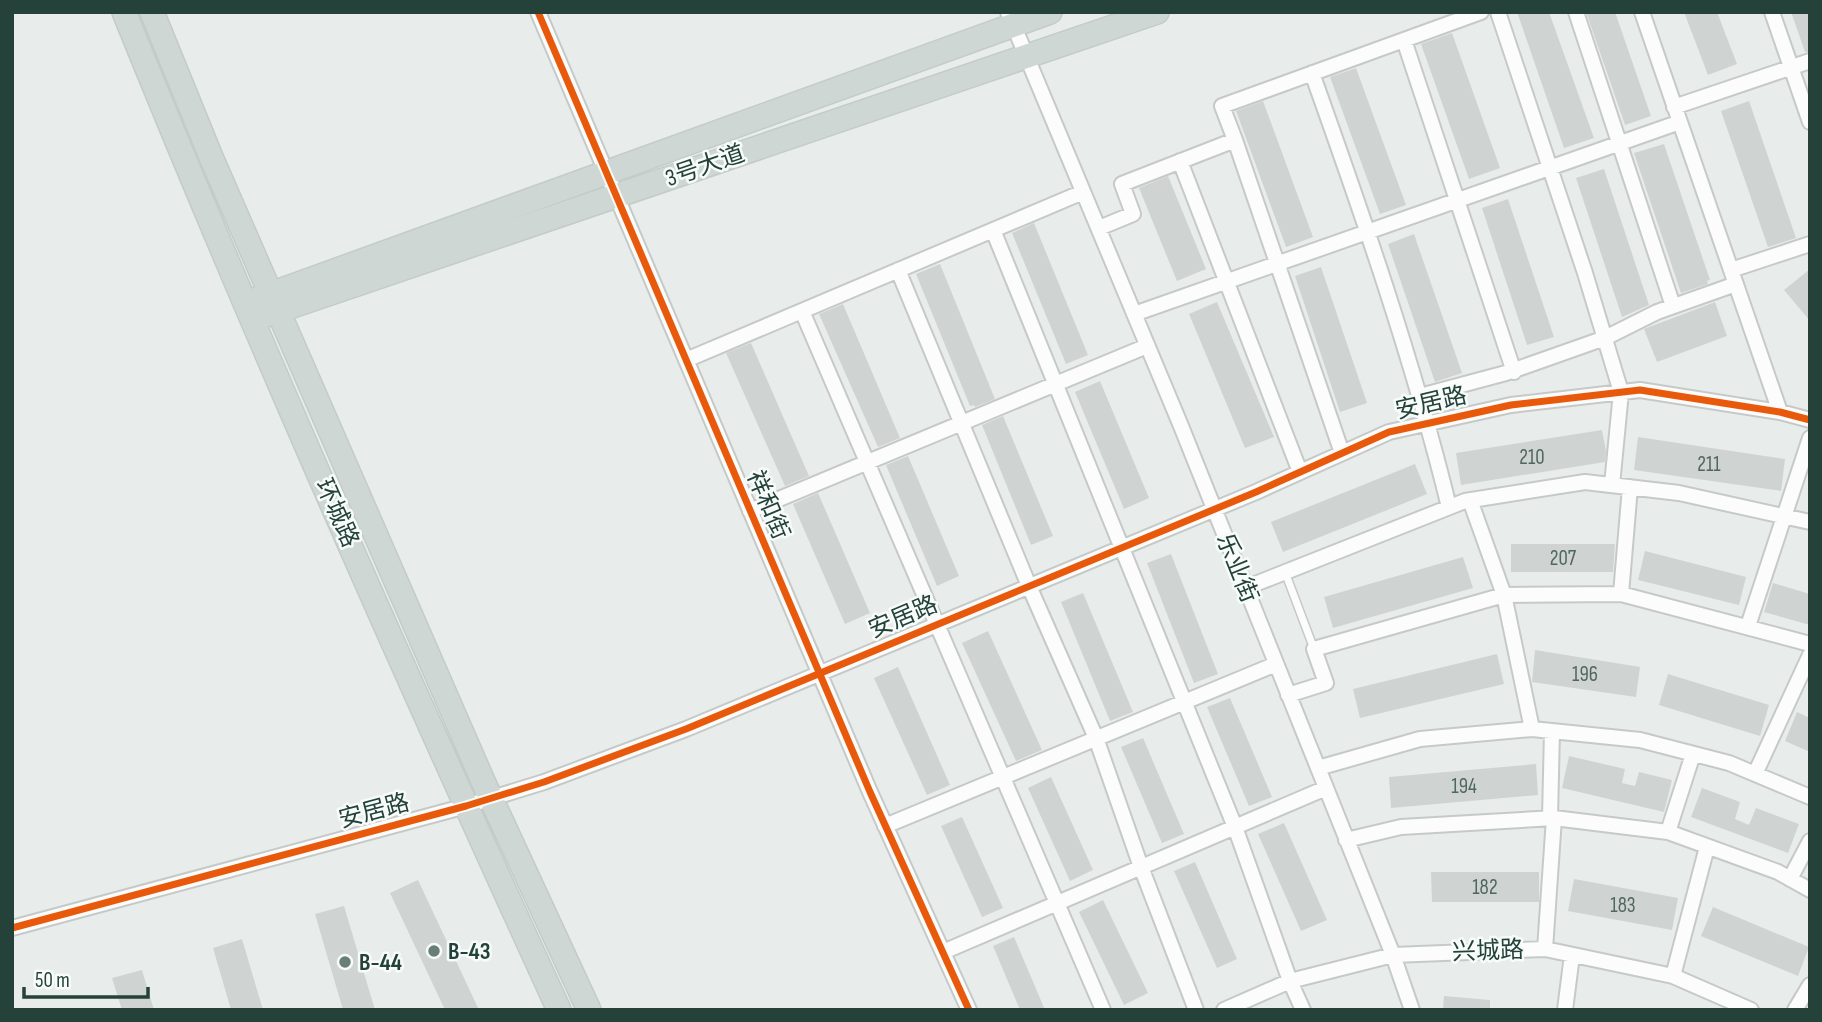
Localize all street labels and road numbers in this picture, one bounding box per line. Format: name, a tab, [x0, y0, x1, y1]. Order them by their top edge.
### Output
street label: 3号大道	[661, 139, 749, 193]
street label: 安居路	[1393, 381, 1469, 425]
street label: 祥和街	[741, 466, 795, 544]
street label: 环城路	[309, 474, 365, 552]
street label: 乐业街	[1210, 529, 1264, 607]
street label: 安居路	[864, 590, 942, 644]
street label: 安居路	[335, 788, 413, 834]
street label: 兴城路	[1452, 935, 1524, 967]

